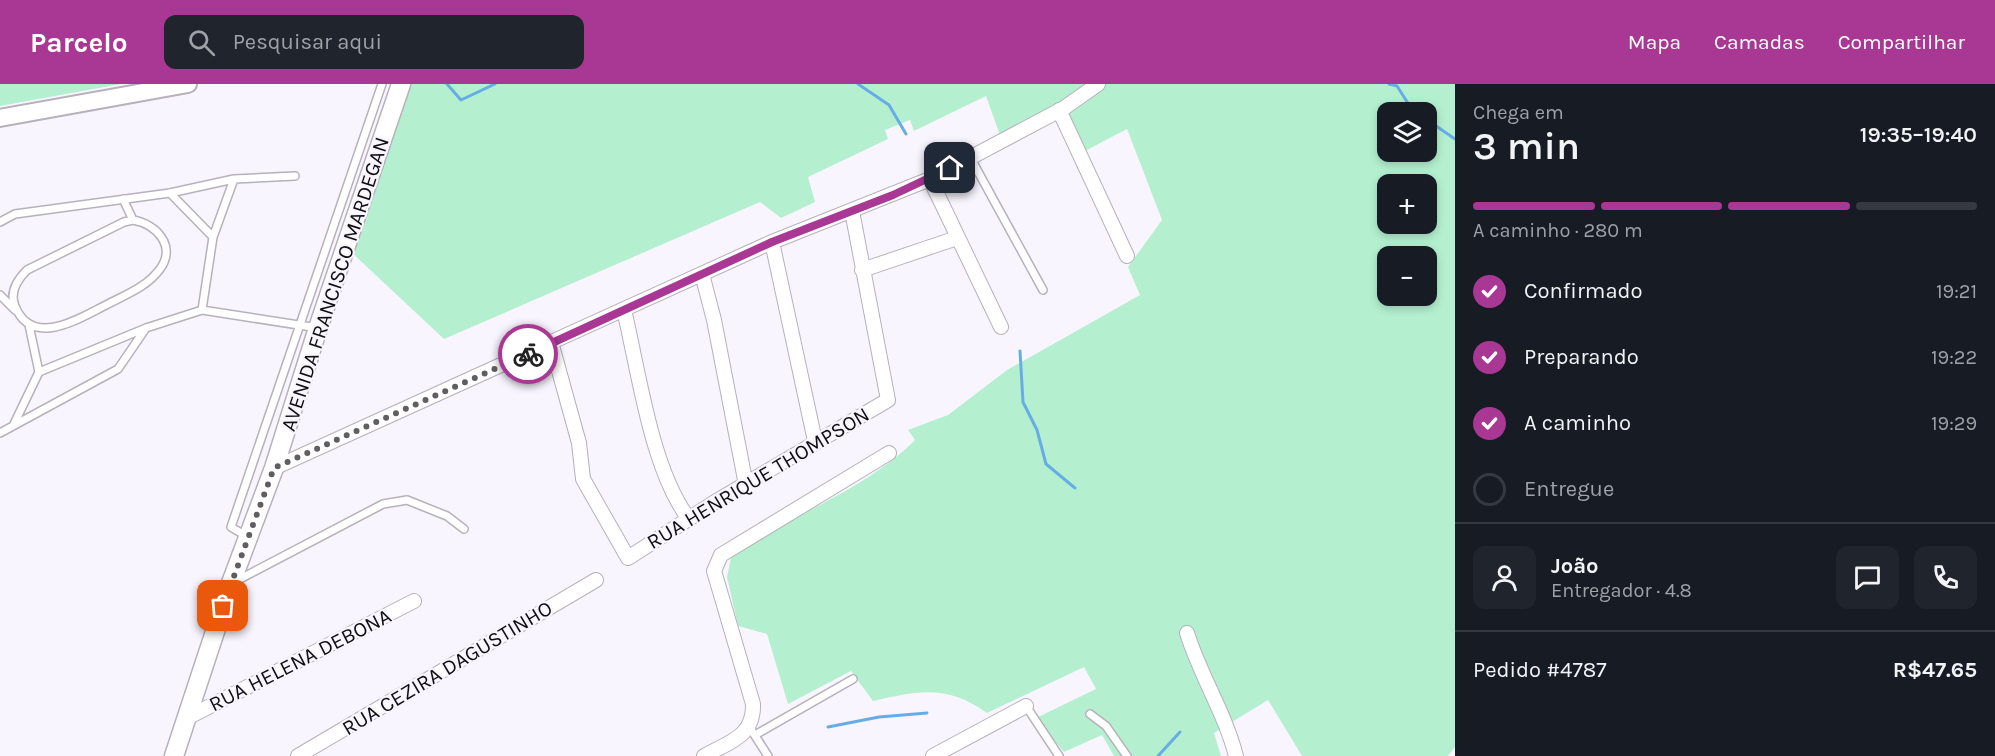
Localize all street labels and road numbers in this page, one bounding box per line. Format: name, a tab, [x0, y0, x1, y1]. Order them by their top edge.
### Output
street label: AVENIDA FRANCISCO MARDEGAN	[276, 134, 394, 434]
street label: RUA HENRIQUE THOMPSON	[643, 402, 873, 554]
street label: RUA CEZIRA DAGUSTINHO	[338, 596, 556, 740]
street label: RUA HELENA DEBONA	[205, 604, 395, 716]

